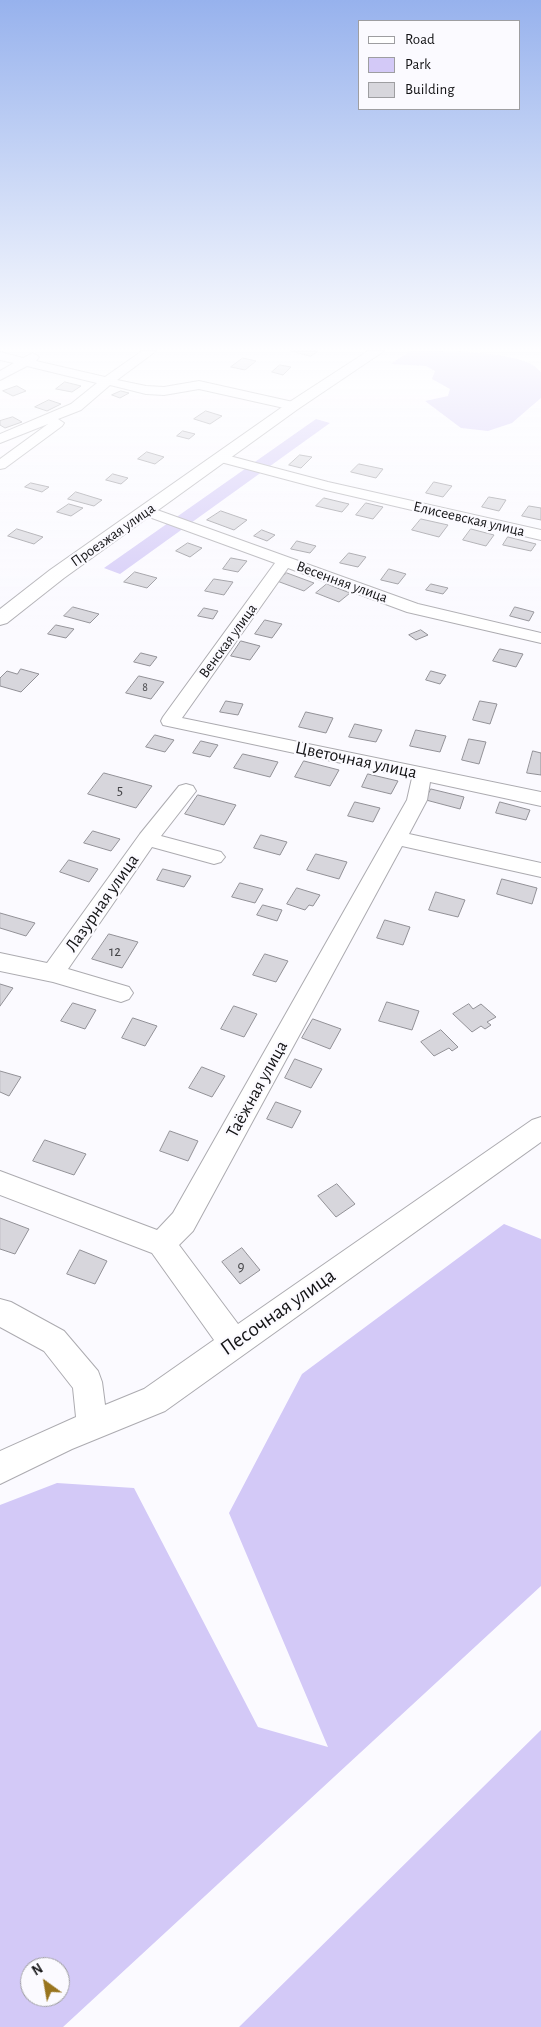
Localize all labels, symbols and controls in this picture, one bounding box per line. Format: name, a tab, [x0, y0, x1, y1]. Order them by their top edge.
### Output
legend	[358, 20, 521, 110]
text: Road	[405, 32, 435, 47]
text: Park	[405, 57, 431, 72]
text: Building	[405, 82, 455, 97]
street label: Елисеевская улица	[412, 497, 526, 541]
street label: Проезжая улица	[67, 499, 159, 571]
street label: Весенняя улица	[294, 557, 390, 607]
street label: Венская улица	[195, 600, 261, 682]
house number: 8	[142, 680, 148, 694]
street label: Цветочная улица	[293, 737, 419, 783]
house number: 5	[117, 781, 123, 799]
street label: Лазурная улица	[60, 850, 144, 956]
house number: 12	[109, 942, 121, 960]
street label: Таёжная улица	[222, 1037, 292, 1141]
house number: 9	[237, 1257, 245, 1275]
street label: Песочная улица	[215, 1263, 341, 1361]
north arrow	[20, 1957, 70, 2007]
text: N	[30, 1962, 45, 1979]

